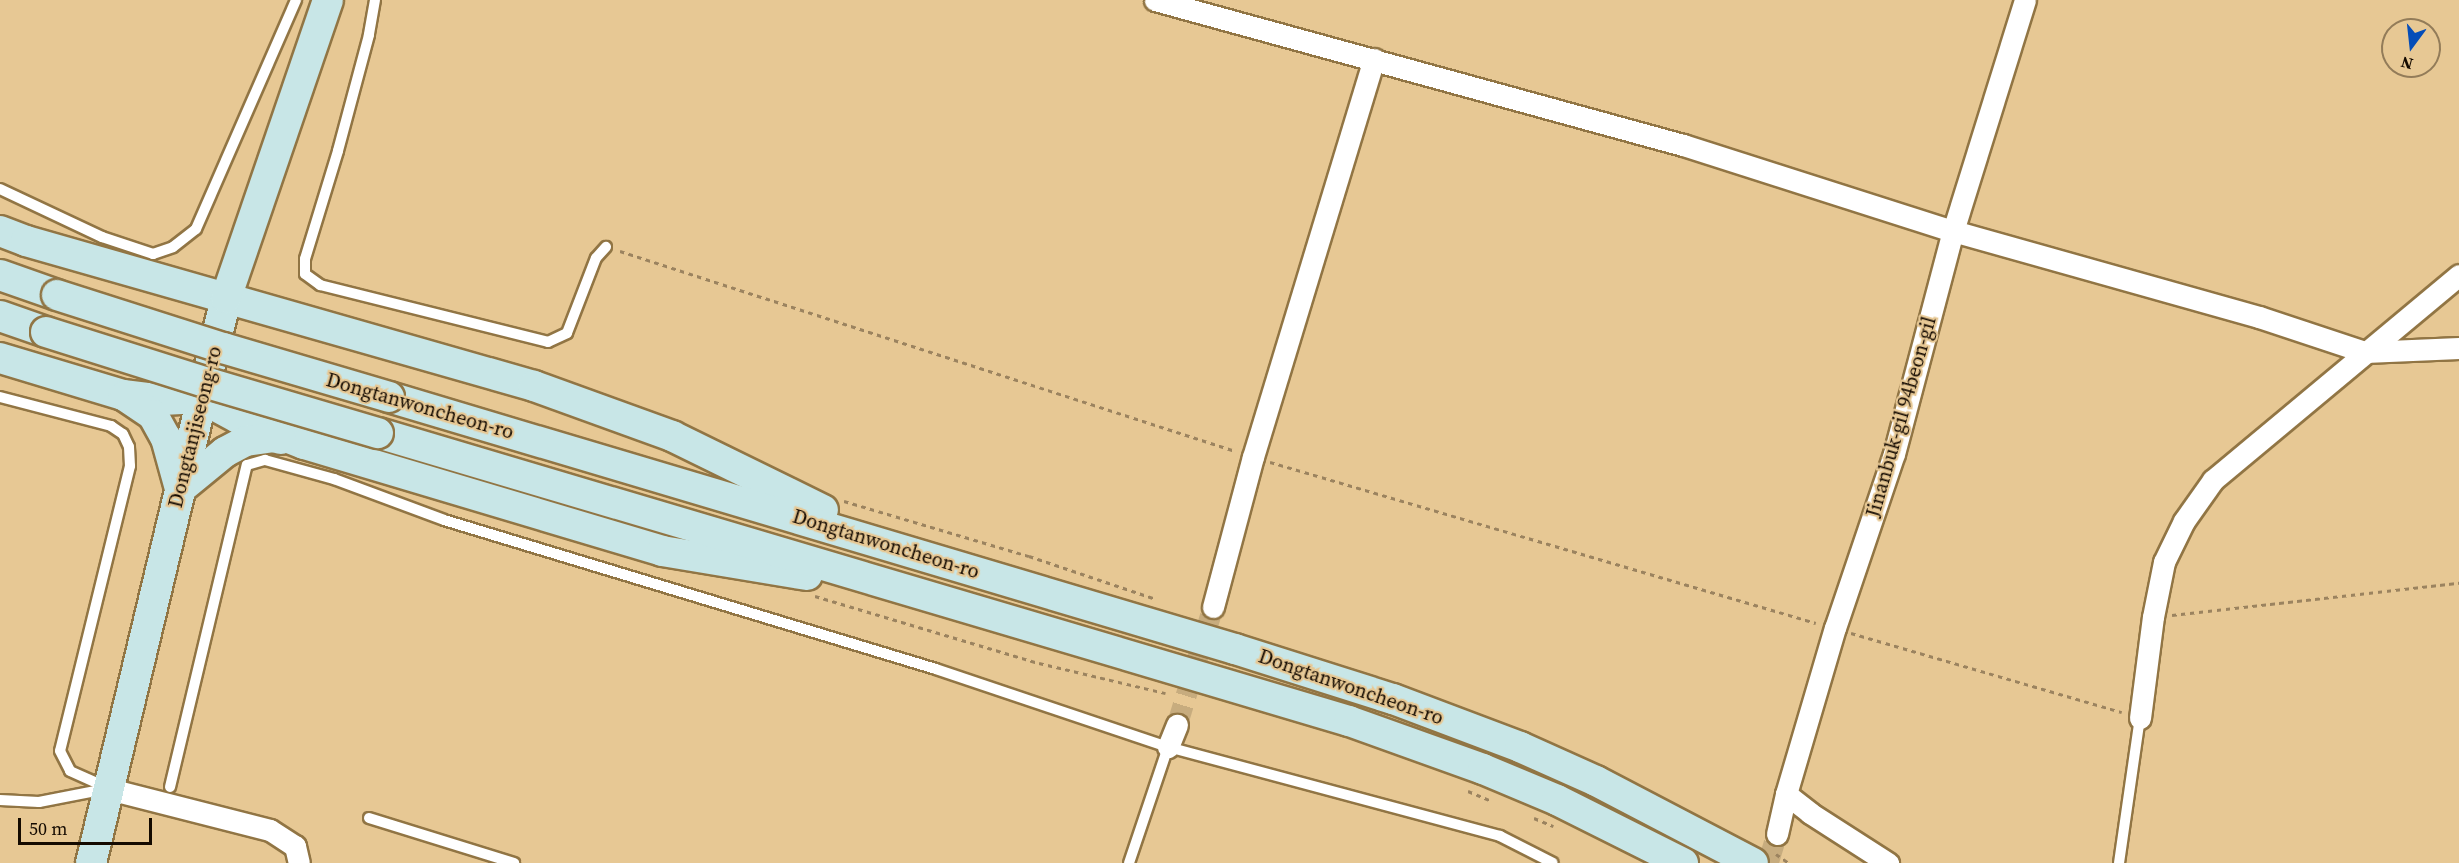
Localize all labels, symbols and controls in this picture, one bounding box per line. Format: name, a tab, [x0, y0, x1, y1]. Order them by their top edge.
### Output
north arrow	[2381, 18, 2441, 78]
text: N	[2398, 51, 2415, 76]
street label: Jinanbuk-gil 94beon-gil	[1861, 314, 1941, 520]
street label: Dongtanjiseong-ro	[163, 344, 227, 510]
street label: Dongtanwoncheon-ro	[323, 368, 517, 444]
street label: Dongtanwoncheon-ro	[790, 504, 982, 584]
street label: Dongtanwoncheon-ro	[1255, 644, 1447, 730]
scale bar	[21, 806, 154, 844]
text: 50 m	[29, 816, 67, 841]

